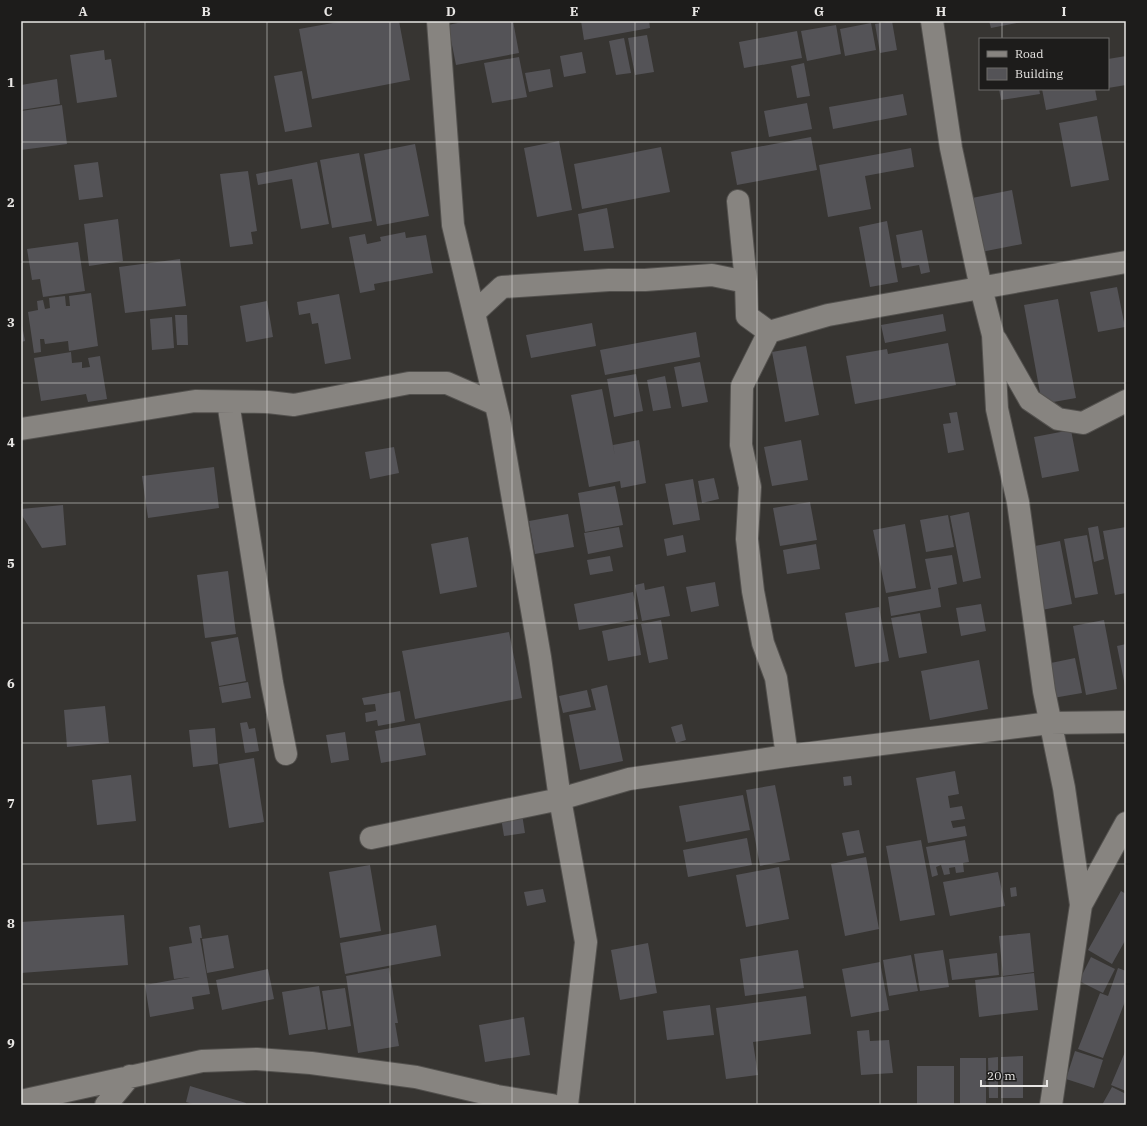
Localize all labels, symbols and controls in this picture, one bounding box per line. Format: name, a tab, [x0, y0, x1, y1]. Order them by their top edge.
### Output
text: A	[78, 3, 88, 20]
text: B	[201, 3, 211, 20]
text: C	[324, 3, 333, 20]
text: D	[446, 3, 456, 20]
text: E	[570, 3, 578, 20]
text: F	[692, 3, 700, 20]
text: G	[814, 3, 824, 20]
text: H	[936, 3, 947, 20]
text: I	[1062, 3, 1067, 20]
legend	[979, 38, 1109, 90]
text: Road	[1015, 46, 1044, 61]
text: Building	[1015, 66, 1063, 81]
text: 1	[7, 74, 15, 91]
text: 2	[7, 194, 15, 211]
text: 3	[7, 314, 15, 331]
text: 4	[7, 434, 15, 451]
text: 5	[7, 555, 15, 572]
text: 6	[7, 675, 15, 692]
text: 7	[7, 795, 15, 812]
text: 8	[7, 915, 15, 932]
text: 9	[7, 1035, 15, 1052]
scale bar	[981, 1062, 1047, 1088]
text: 20 m	[987, 1068, 1016, 1083]

